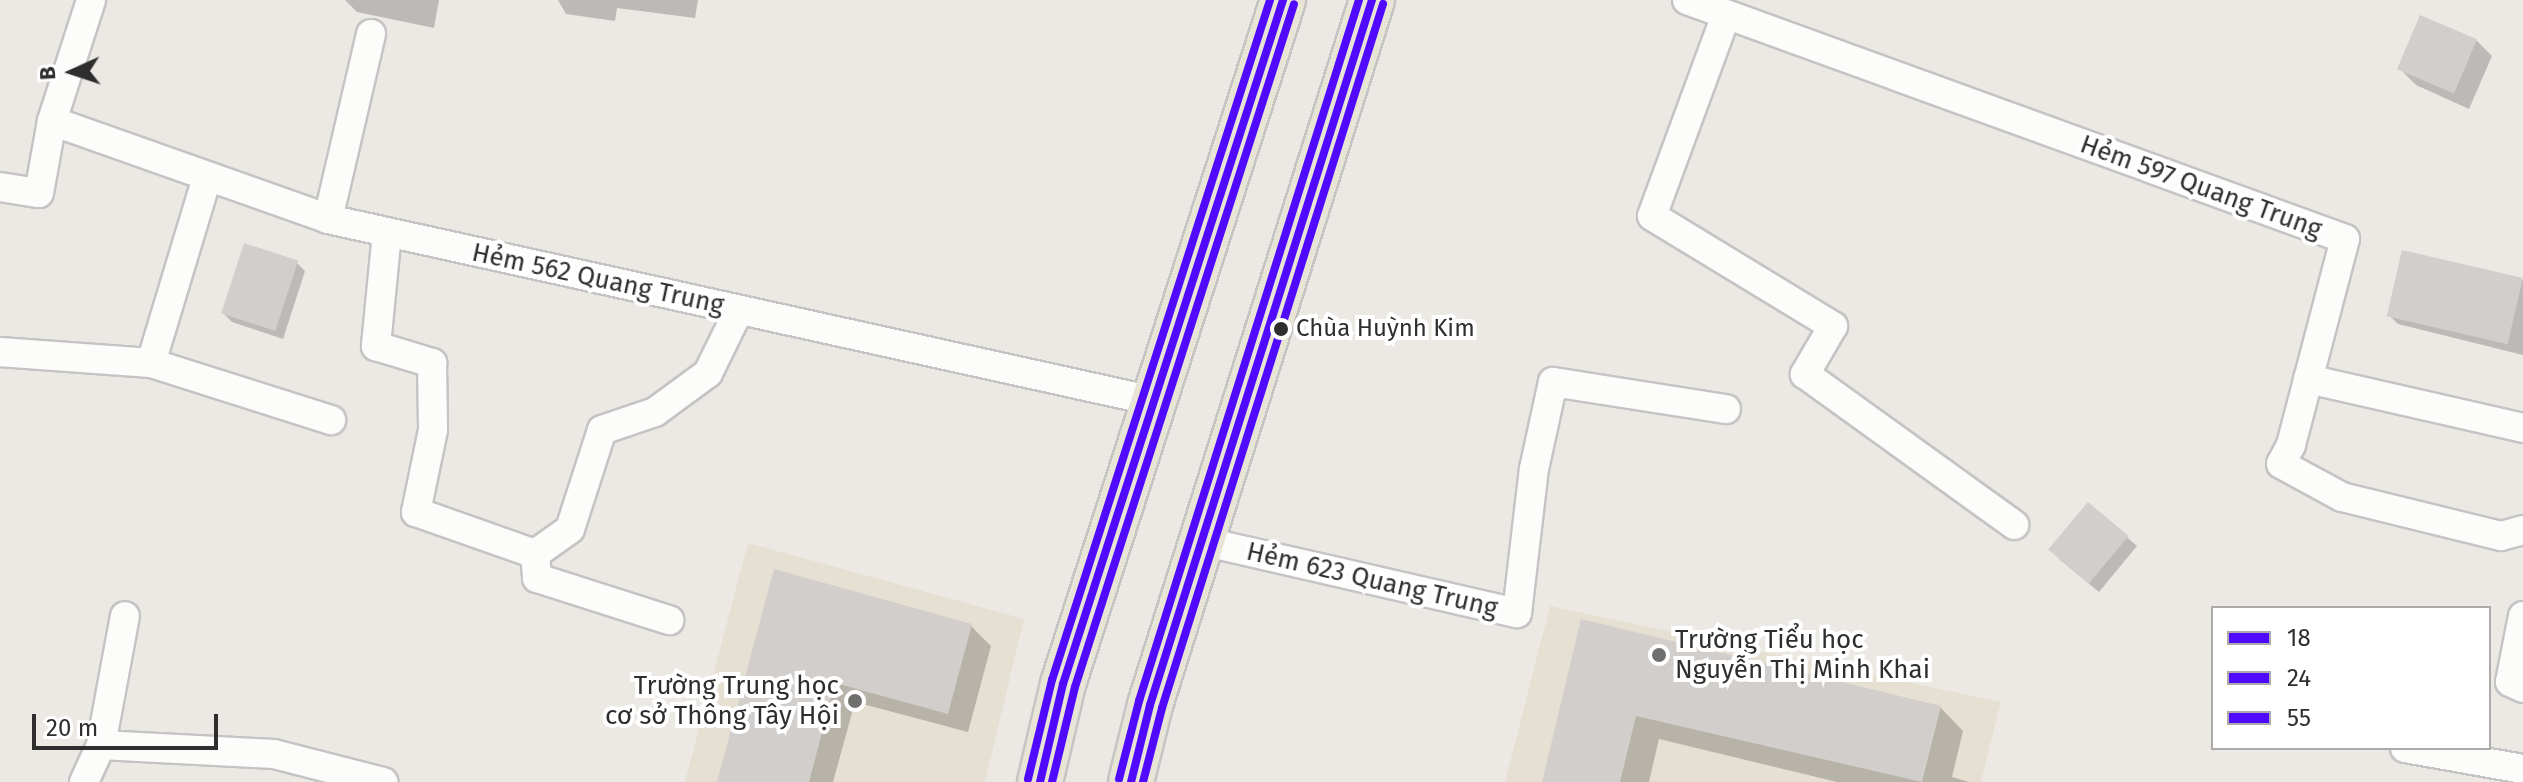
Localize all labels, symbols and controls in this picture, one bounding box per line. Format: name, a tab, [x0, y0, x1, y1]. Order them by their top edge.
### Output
north arrow	[32, 32, 112, 112]
text: B	[34, 66, 61, 81]
street label: Hẻm 597 Quang Trung	[2076, 129, 2326, 245]
street label: Hẻm 562 Quang Trung	[469, 237, 727, 321]
place label: Chùa Huỳnh Kim	[1296, 315, 1475, 343]
marker: Chùa Huỳnh Kim	[1273, 321, 1289, 337]
street label: Hẻm 623 Quang Trung	[1243, 536, 1501, 624]
legend	[2211, 606, 2491, 750]
place label: Trường Tiểu học Nguyễn Thị Minh Khai	[1675, 624, 1930, 686]
text: 18	[2287, 624, 2311, 652]
marker: Trường Tiểu học Nguyễn Thị Minh Khai	[1650, 646, 1668, 664]
text: 24	[2287, 664, 2311, 692]
place label: Trường Trung học cơ sở Thông Tây Hội	[605, 670, 839, 732]
marker: Trường Trung học cơ sở Thông Tây Hội	[846, 692, 864, 710]
scale bar	[36, 698, 222, 748]
text: 55	[2287, 704, 2311, 732]
text: 20 m	[46, 714, 98, 742]

